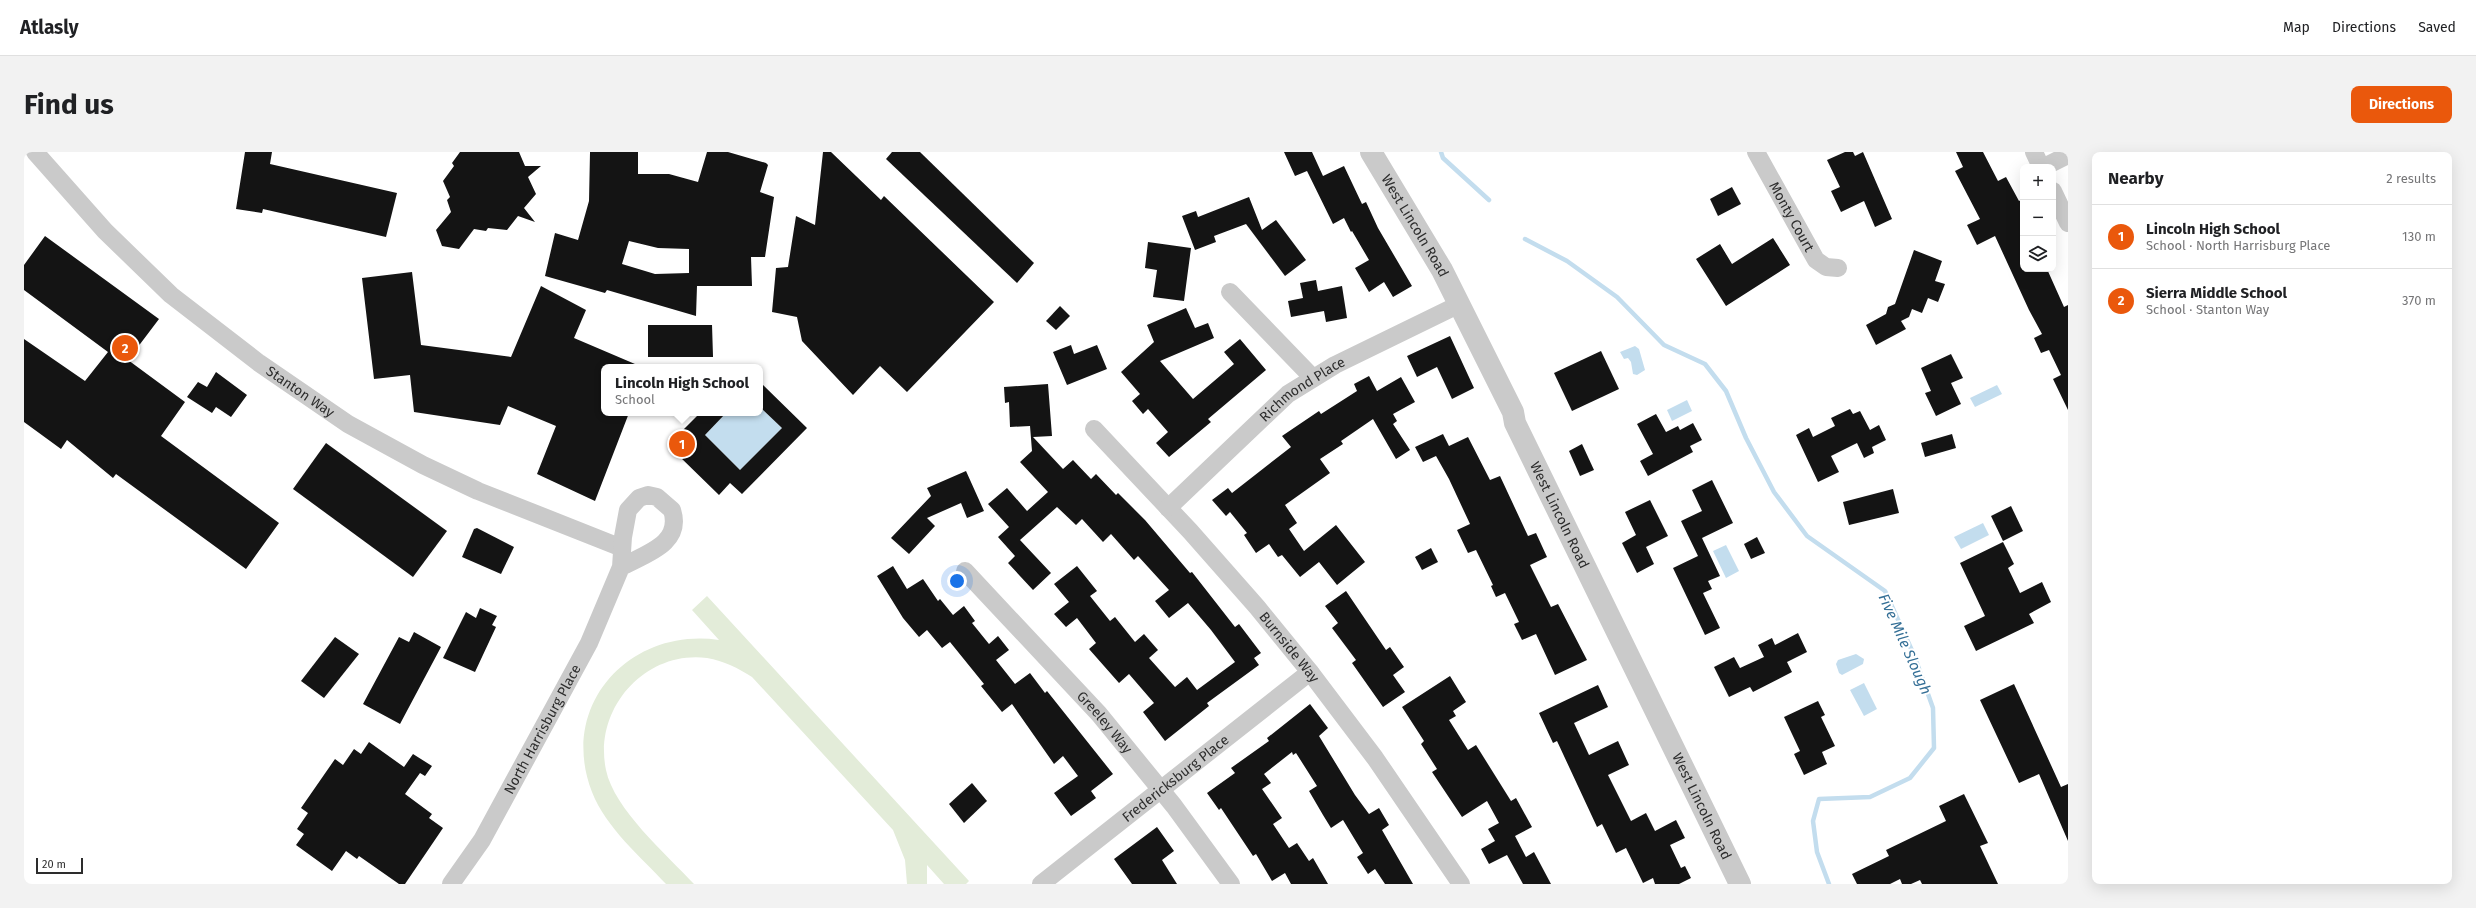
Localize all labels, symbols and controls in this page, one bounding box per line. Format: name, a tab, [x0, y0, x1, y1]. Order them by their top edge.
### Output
text: Atlasly	[20, 16, 79, 39]
text: Map	[2283, 19, 2310, 36]
text: Directions	[2332, 19, 2396, 36]
text: Saved	[2418, 19, 2456, 36]
button: Directions	[2351, 86, 2452, 123]
text: Find us	[24, 88, 114, 121]
map controls	[2020, 164, 2056, 272]
button: +	[2020, 164, 2056, 200]
text: Nearby	[2108, 168, 2163, 189]
text: 2 results	[2386, 171, 2436, 186]
street label: West Lincoln Road	[1378, 172, 1452, 280]
street label: Monty Court	[1765, 179, 1818, 256]
button: −	[2020, 200, 2056, 236]
text: Lincoln High School	[2146, 220, 2280, 238]
text: 1	[2118, 229, 2124, 244]
text: 130 m	[2402, 229, 2436, 244]
button: layers	[2020, 236, 2056, 272]
text: School · North Harrisburg Place	[2146, 238, 2330, 253]
text: Sierra Middle School	[2146, 284, 2287, 302]
text: 2	[2118, 293, 2124, 308]
text: 370 m	[2402, 293, 2436, 308]
text: School · Stanton Way	[2146, 302, 2269, 317]
pin: 2	[112, 333, 138, 363]
street label: Richmond Place	[1256, 353, 1348, 426]
street label: Stanton Way	[263, 363, 338, 421]
popup	[601, 364, 763, 416]
text: Lincoln High School	[615, 374, 749, 392]
text: School	[615, 392, 655, 407]
pin: 1	[669, 429, 695, 459]
street label: West Lincoln Road	[1526, 459, 1593, 571]
your location	[947, 571, 967, 591]
water label: Five Mile Slough	[1875, 591, 1935, 697]
street label: Burnside Way	[1255, 609, 1323, 686]
street label: North Harrisburg Place	[501, 662, 585, 797]
street label: Greeley Way	[1073, 688, 1136, 757]
street label: Fredericksburg Place	[1119, 731, 1232, 826]
street label: West Lincoln Road	[1668, 750, 1735, 862]
scale bar	[36, 856, 83, 875]
text: 20 m	[42, 858, 66, 871]

